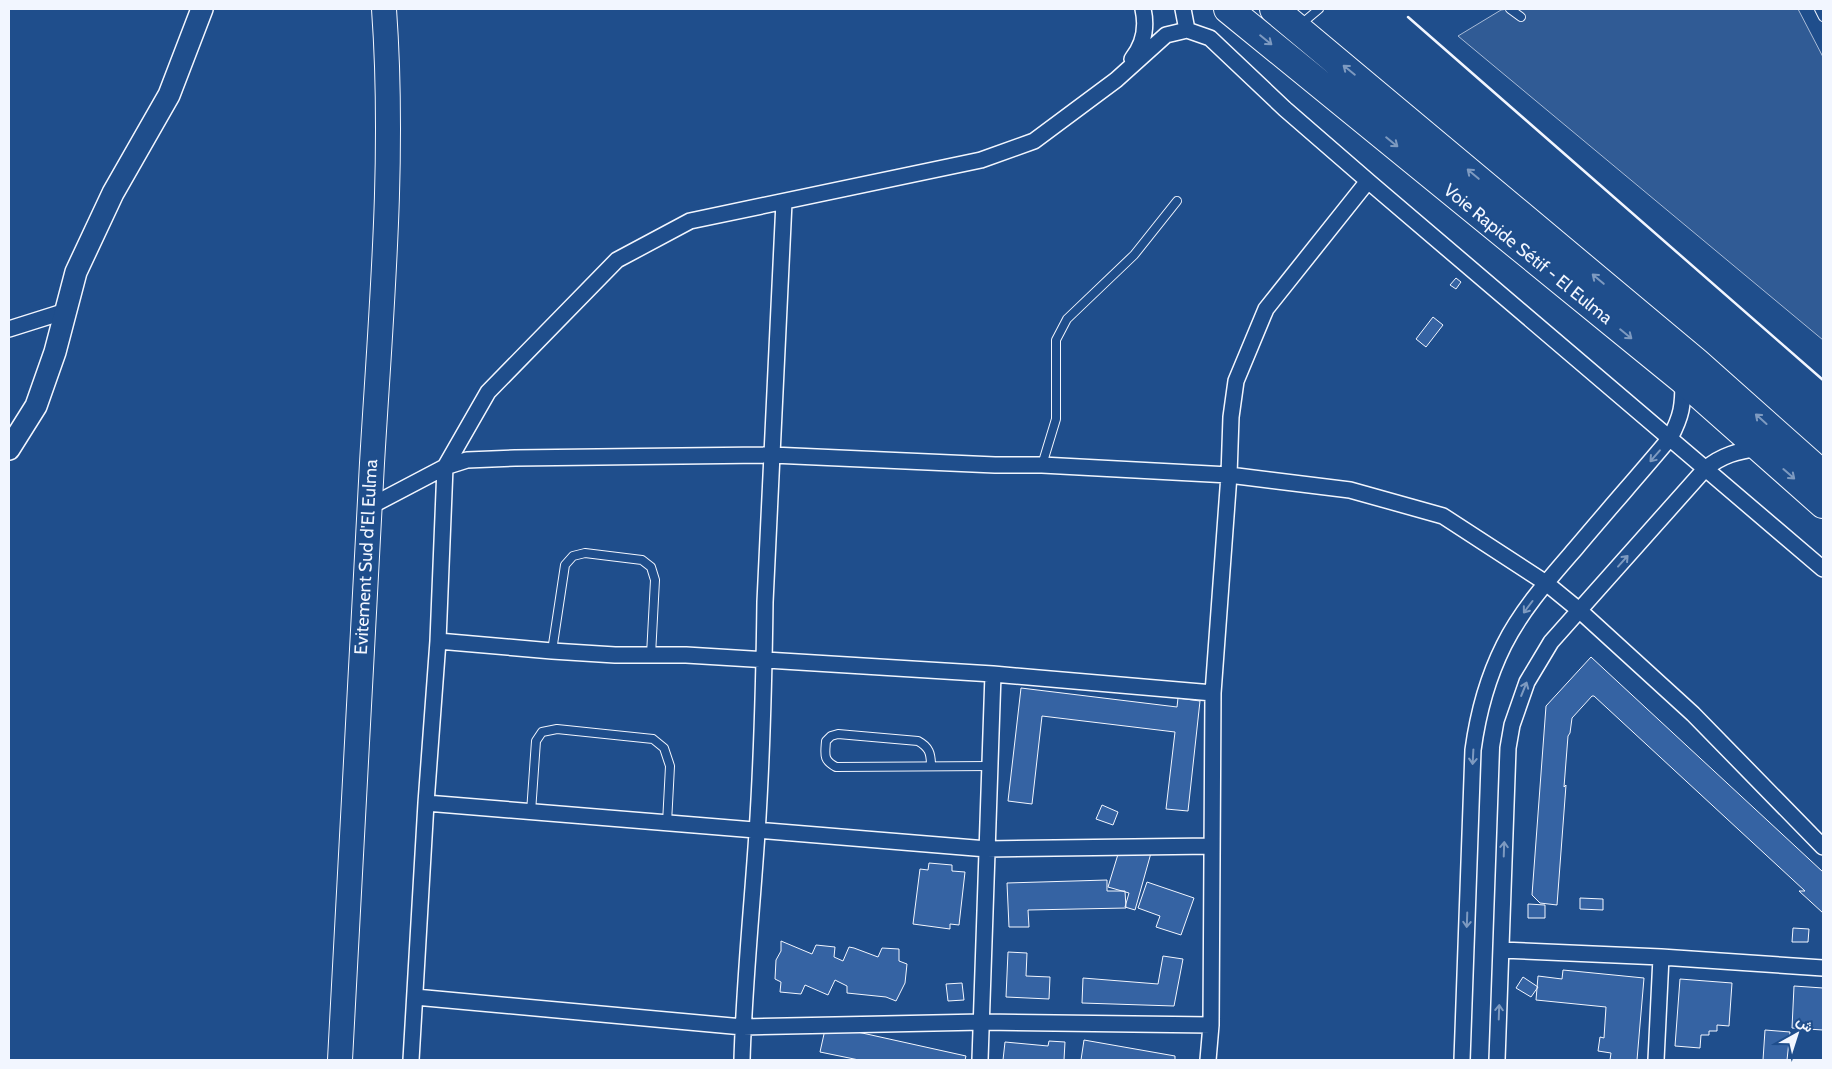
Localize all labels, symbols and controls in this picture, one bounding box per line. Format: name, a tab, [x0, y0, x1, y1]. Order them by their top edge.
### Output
one-way arrow	[1259, 34, 1272, 45]
one-way arrow	[1342, 64, 1355, 75]
one-way arrow	[1385, 137, 1398, 148]
one-way arrow	[1467, 169, 1480, 180]
street label: Voie Rapide Sétif - El Eulma	[1439, 179, 1617, 329]
one-way arrow	[1591, 273, 1604, 284]
one-way arrow	[1619, 328, 1632, 339]
one-way arrow	[1754, 413, 1767, 425]
one-way arrow	[1649, 449, 1661, 462]
street label: Evitement Sud d'El Eulma	[350, 458, 382, 655]
one-way arrow	[1783, 468, 1796, 480]
one-way arrow	[1617, 555, 1629, 568]
one-way arrow	[1523, 600, 1533, 614]
one-way arrow	[1520, 682, 1530, 697]
one-way arrow	[1468, 749, 1477, 765]
one-way arrow	[1500, 841, 1509, 857]
one-way arrow	[1462, 911, 1472, 927]
one-way arrow	[1494, 1004, 1503, 1020]
north arrow	[1772, 1009, 1822, 1059]
text: ش	[1793, 1012, 1818, 1036]

